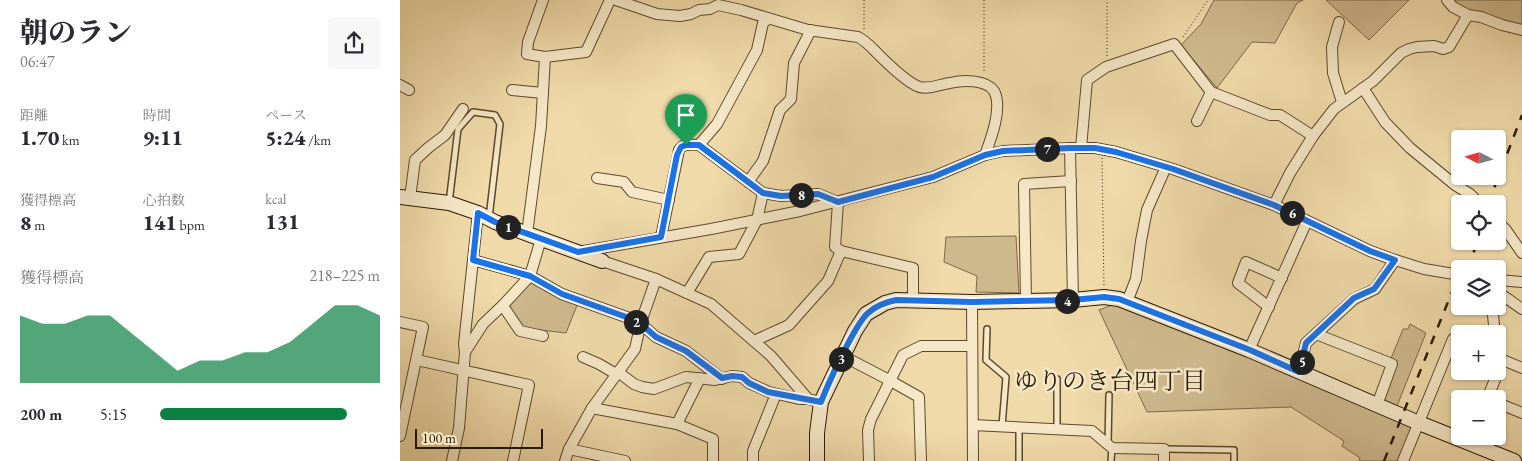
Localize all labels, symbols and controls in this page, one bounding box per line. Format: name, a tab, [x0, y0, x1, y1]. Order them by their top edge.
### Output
text: 朝のラン	[20, 14, 132, 50]
button: share	[328, 17, 380, 69]
text: 06:47	[20, 51, 55, 72]
pin	[665, 94, 707, 145]
icon: arrive	[672, 101, 700, 129]
text: 距離	[20, 106, 48, 124]
text: 時間	[143, 106, 171, 124]
text: ペース	[265, 106, 307, 124]
text: 1.70	[20, 124, 59, 151]
text: 9:11	[143, 124, 183, 151]
text: 5:24	[265, 124, 305, 151]
north arrow	[1451, 130, 1506, 185]
map controls	[1451, 130, 1506, 445]
text: km	[59, 131, 80, 149]
text: /km	[305, 131, 331, 149]
pin: 7	[1034, 136, 1060, 162]
text: 7	[1044, 140, 1051, 158]
pin: 8	[788, 182, 814, 208]
text: 8	[798, 186, 805, 204]
text: kcal	[265, 190, 286, 208]
text: 獲得標高	[20, 191, 76, 209]
text: 心拍数	[143, 191, 185, 209]
button: locate	[1451, 195, 1506, 250]
pin: 6	[1280, 200, 1304, 226]
text: 6	[1289, 204, 1296, 222]
text: 131	[265, 208, 299, 235]
text: 8	[20, 209, 31, 236]
text: 141	[143, 209, 177, 236]
pin: 1	[496, 214, 520, 240]
text: m	[31, 216, 45, 234]
text: bpm	[177, 216, 205, 234]
text: 1	[505, 218, 512, 236]
button: layers	[1451, 260, 1506, 315]
text: 218–225 m	[309, 265, 380, 286]
text: 獲得標高	[20, 267, 84, 288]
pin: 4	[1054, 288, 1080, 314]
text: 4	[1064, 292, 1071, 310]
pin: 2	[624, 310, 648, 334]
text: 2	[633, 313, 640, 331]
button: +	[1451, 325, 1506, 380]
pin: 3	[828, 346, 854, 372]
text: 3	[838, 350, 845, 368]
pin: 5	[1290, 350, 1314, 374]
text: 5	[1299, 353, 1306, 371]
district label: ゆりのき台四丁目	[1014, 365, 1206, 396]
button: −	[1451, 390, 1506, 445]
text: 200 m	[20, 404, 62, 425]
text: 5:15	[100, 404, 127, 425]
scale bar	[415, 426, 542, 449]
text: 100 m	[422, 429, 456, 447]

